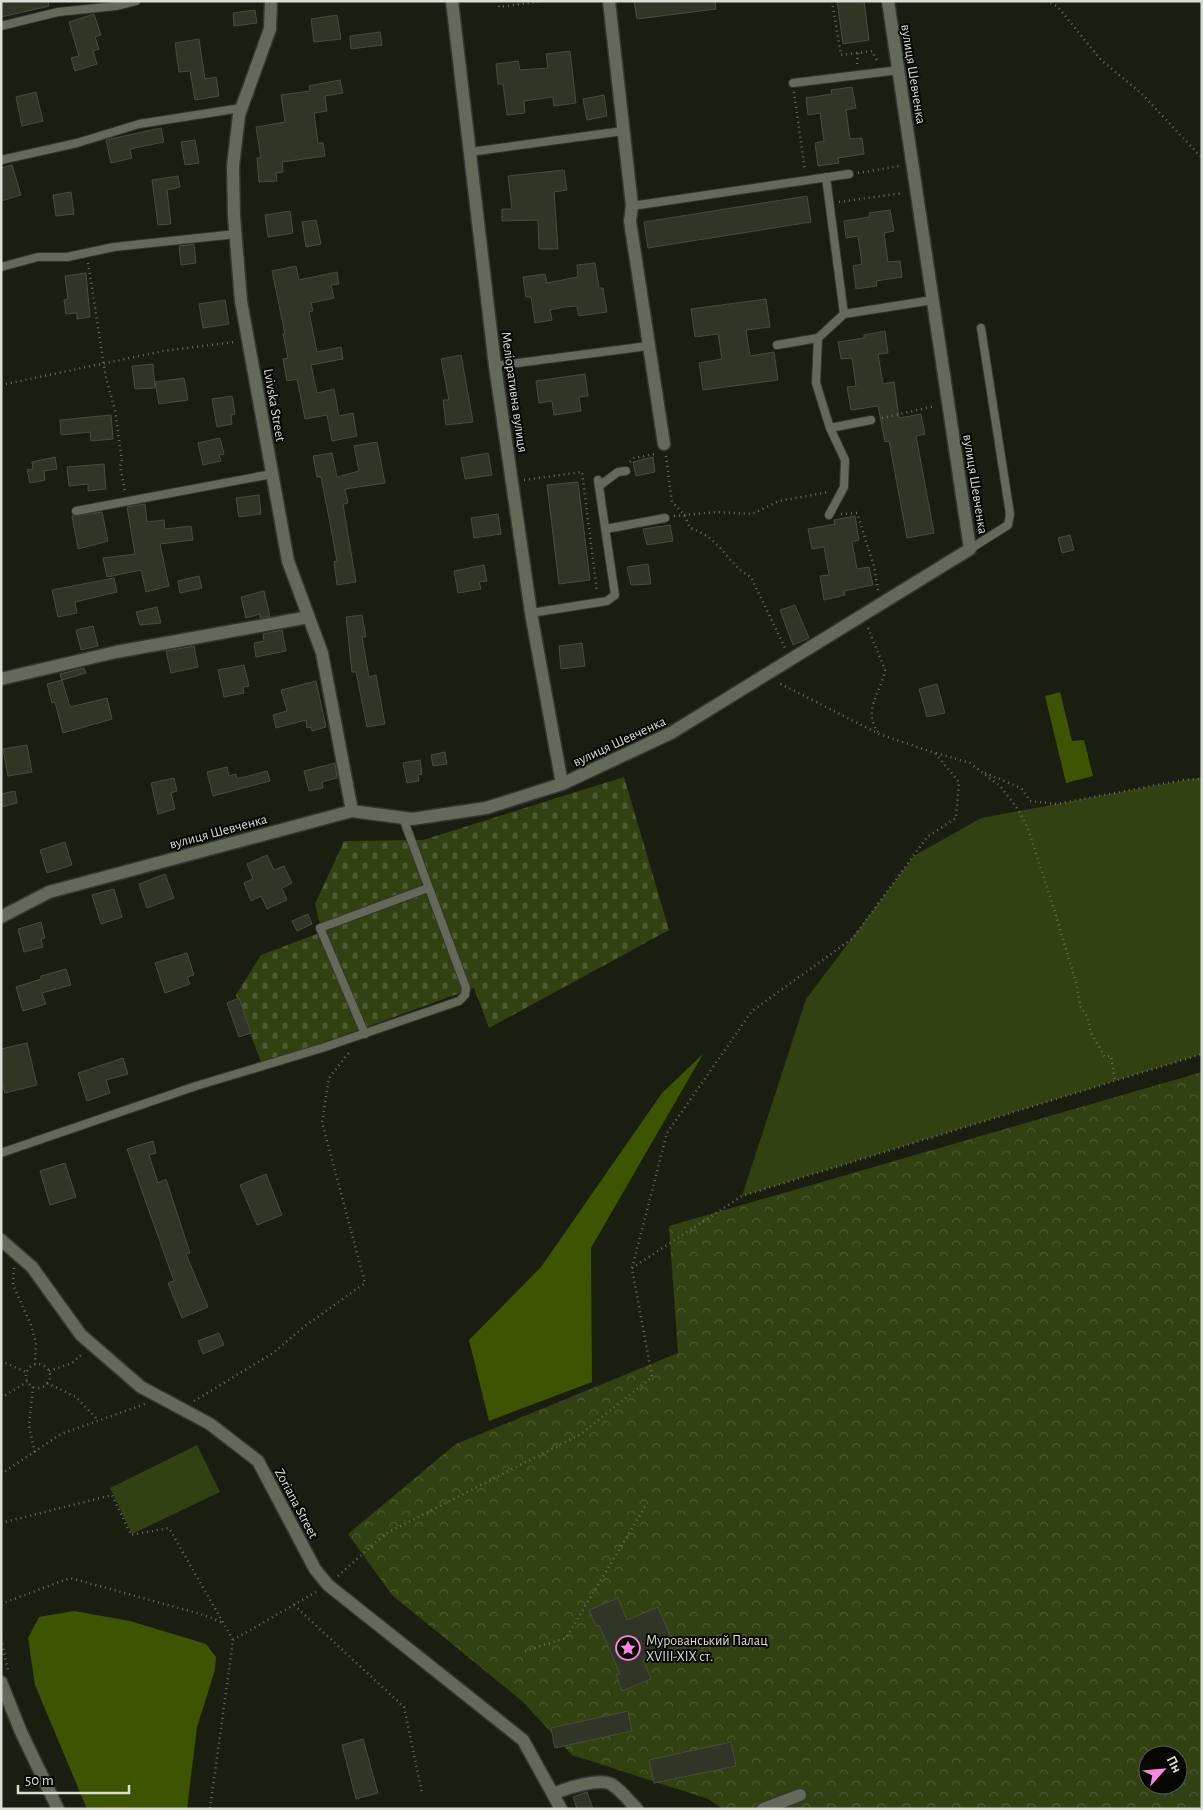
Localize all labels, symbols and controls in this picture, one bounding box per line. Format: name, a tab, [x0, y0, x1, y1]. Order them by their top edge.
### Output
street label: вулиця Шевченка	[898, 23, 928, 126]
street label: Меліоративна вулиця	[499, 331, 529, 454]
street label: Lvivska Street	[261, 368, 287, 443]
street label: вулиця Шевченка	[960, 433, 990, 536]
street label: вулиця Шевченка	[571, 714, 669, 770]
street label: вулиця Шевченка	[168, 812, 269, 852]
street label: Zoriana Street	[272, 1466, 321, 1541]
place label: Мурованський Палац XVIII-XIX ст.	[646, 1634, 768, 1664]
place icon: Мурованський Палац XVIII-XIX ст.	[615, 1635, 641, 1661]
north arrow	[1138, 1745, 1188, 1795]
text: Пн	[1164, 1754, 1184, 1775]
scale bar	[18, 1762, 129, 1794]
text: 50 m	[25, 1773, 54, 1788]

